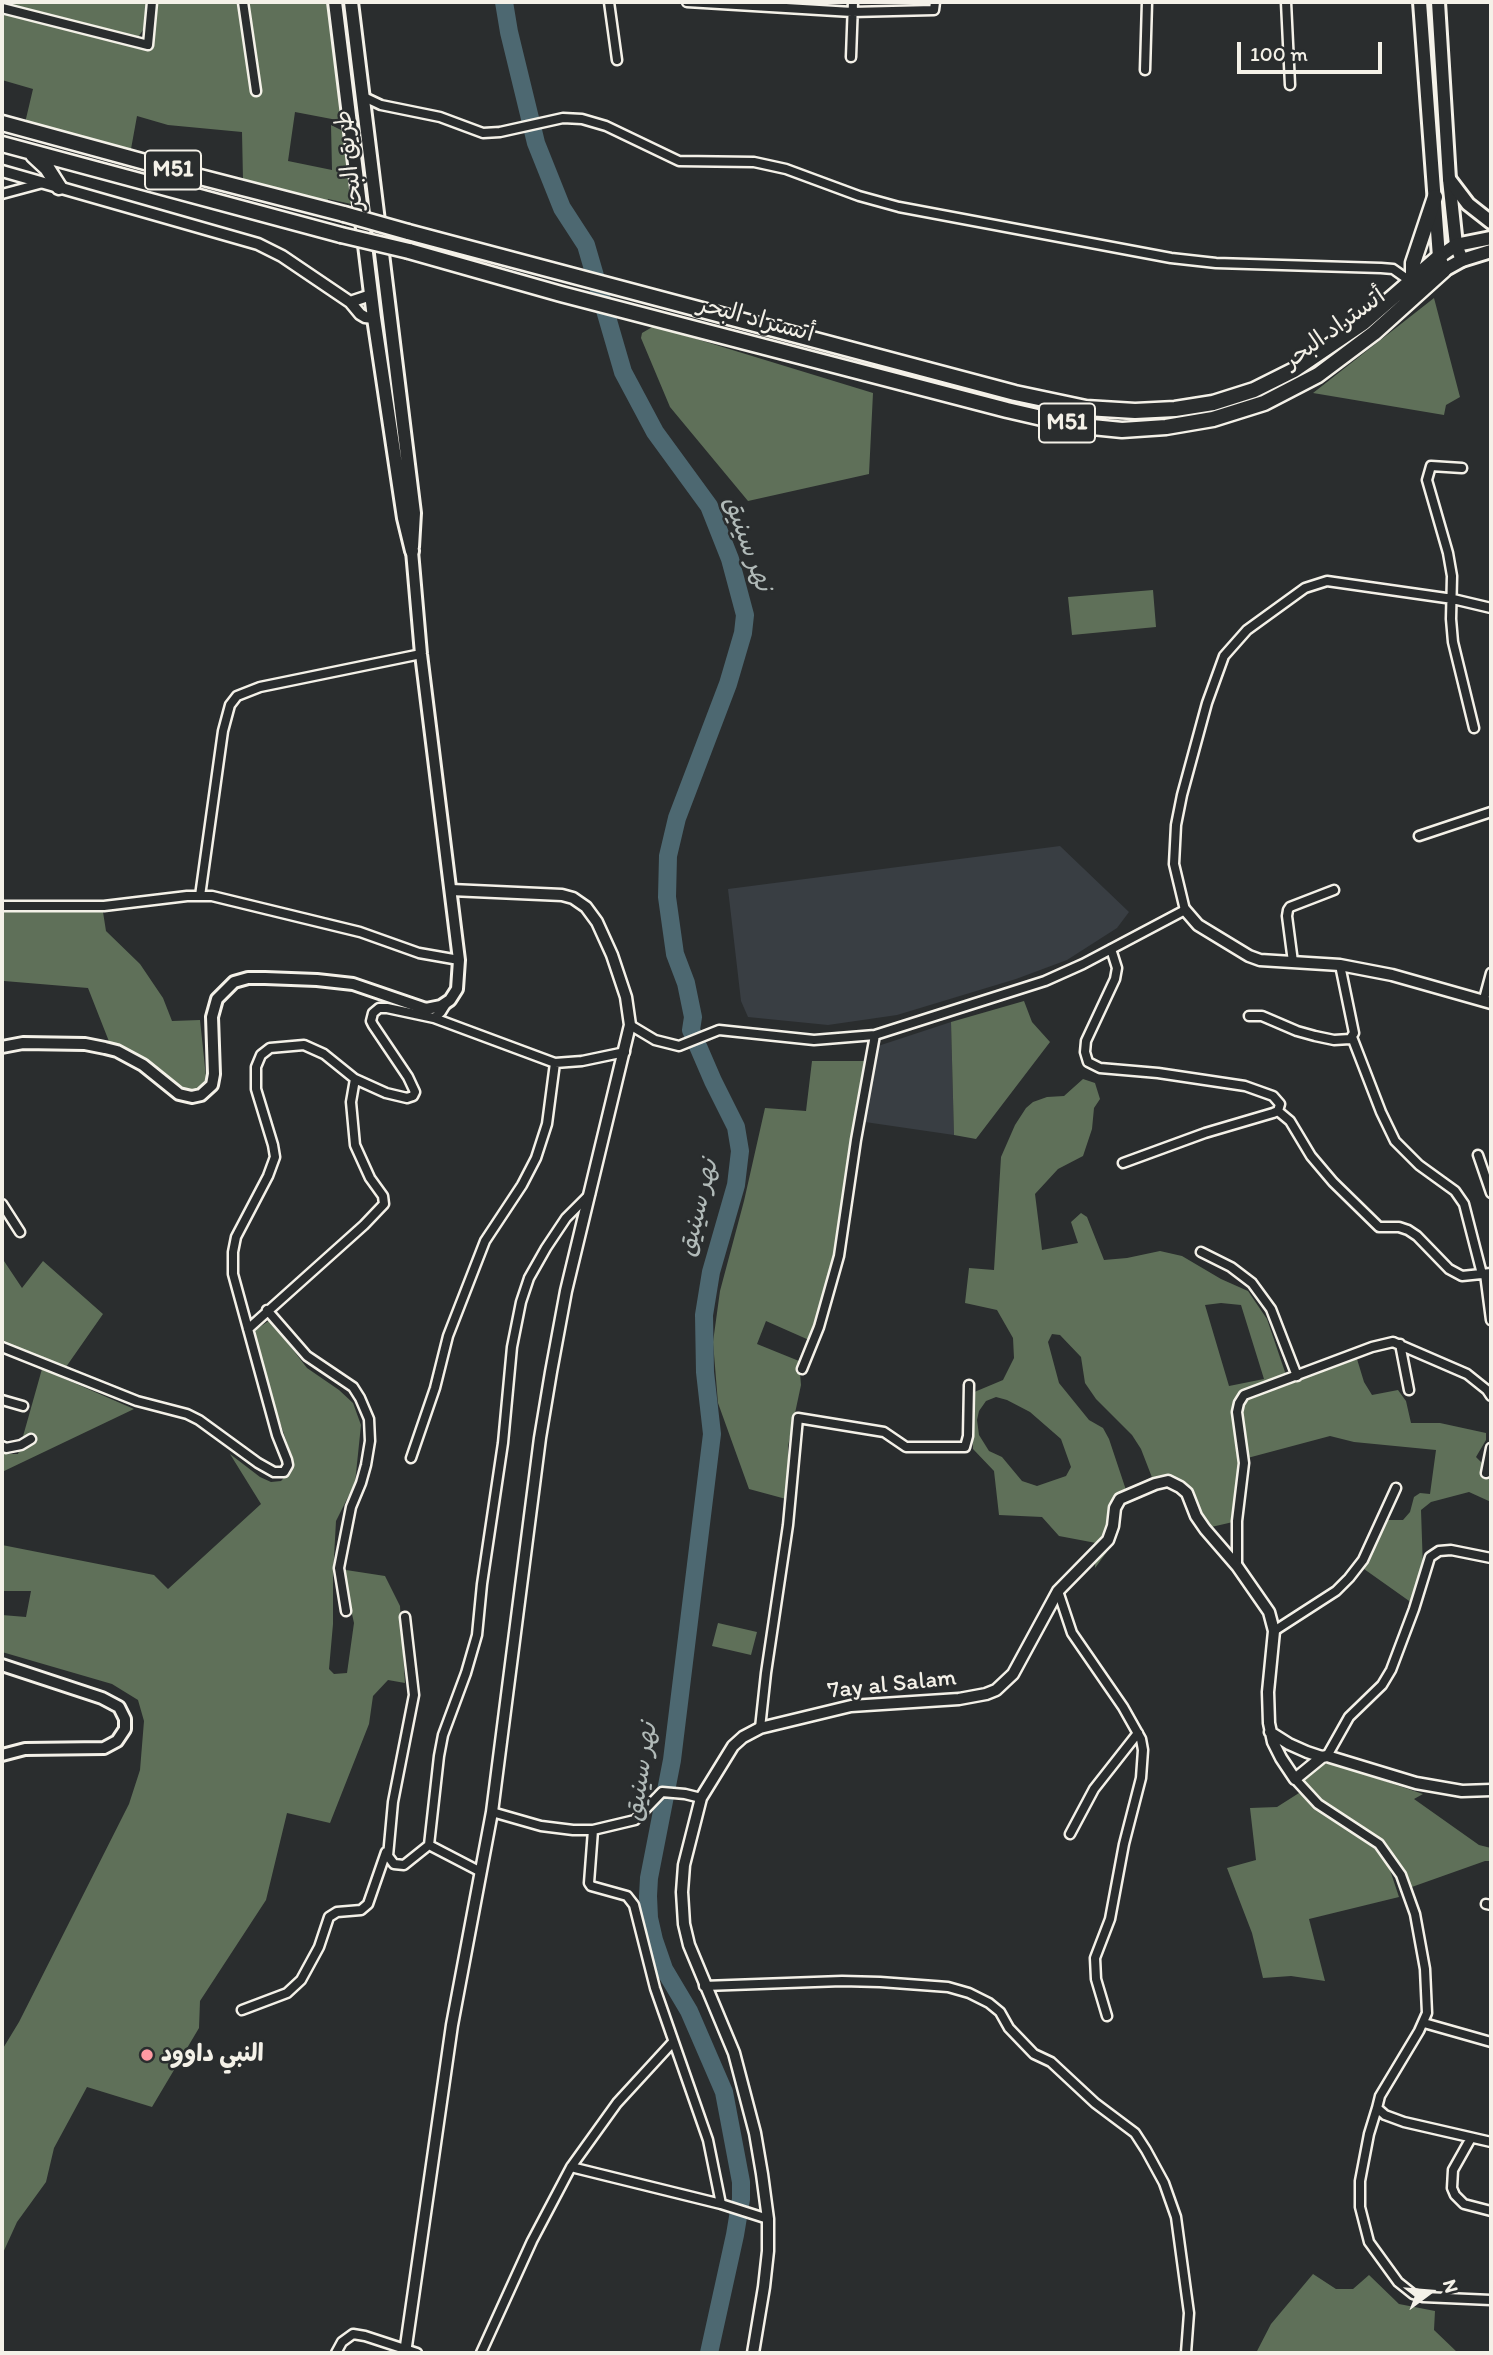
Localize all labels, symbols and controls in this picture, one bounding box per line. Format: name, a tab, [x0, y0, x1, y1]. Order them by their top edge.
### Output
scale bar	[1241, 28, 1386, 72]
text: 100 m	[1250, 41, 1308, 66]
street label: طريق البحر	[330, 108, 370, 212]
road number: M51	[145, 150, 201, 190]
street label: أتستراد البحر	[1278, 282, 1392, 376]
street label: أتستراد البحر	[695, 291, 817, 349]
road number: M51	[1039, 404, 1095, 442]
water label: نهر سينيق	[715, 492, 779, 596]
water label: نهر سينيق	[672, 1156, 726, 1260]
street label: 7ay al Salam	[826, 1664, 958, 1706]
water label: نهر سينيق	[619, 1720, 665, 1824]
place label: النبي داوود	[161, 2041, 264, 2069]
marker: النبي داوود	[139, 2047, 155, 2063]
north arrow	[1395, 2257, 1465, 2327]
text: N	[1438, 2277, 1463, 2295]

